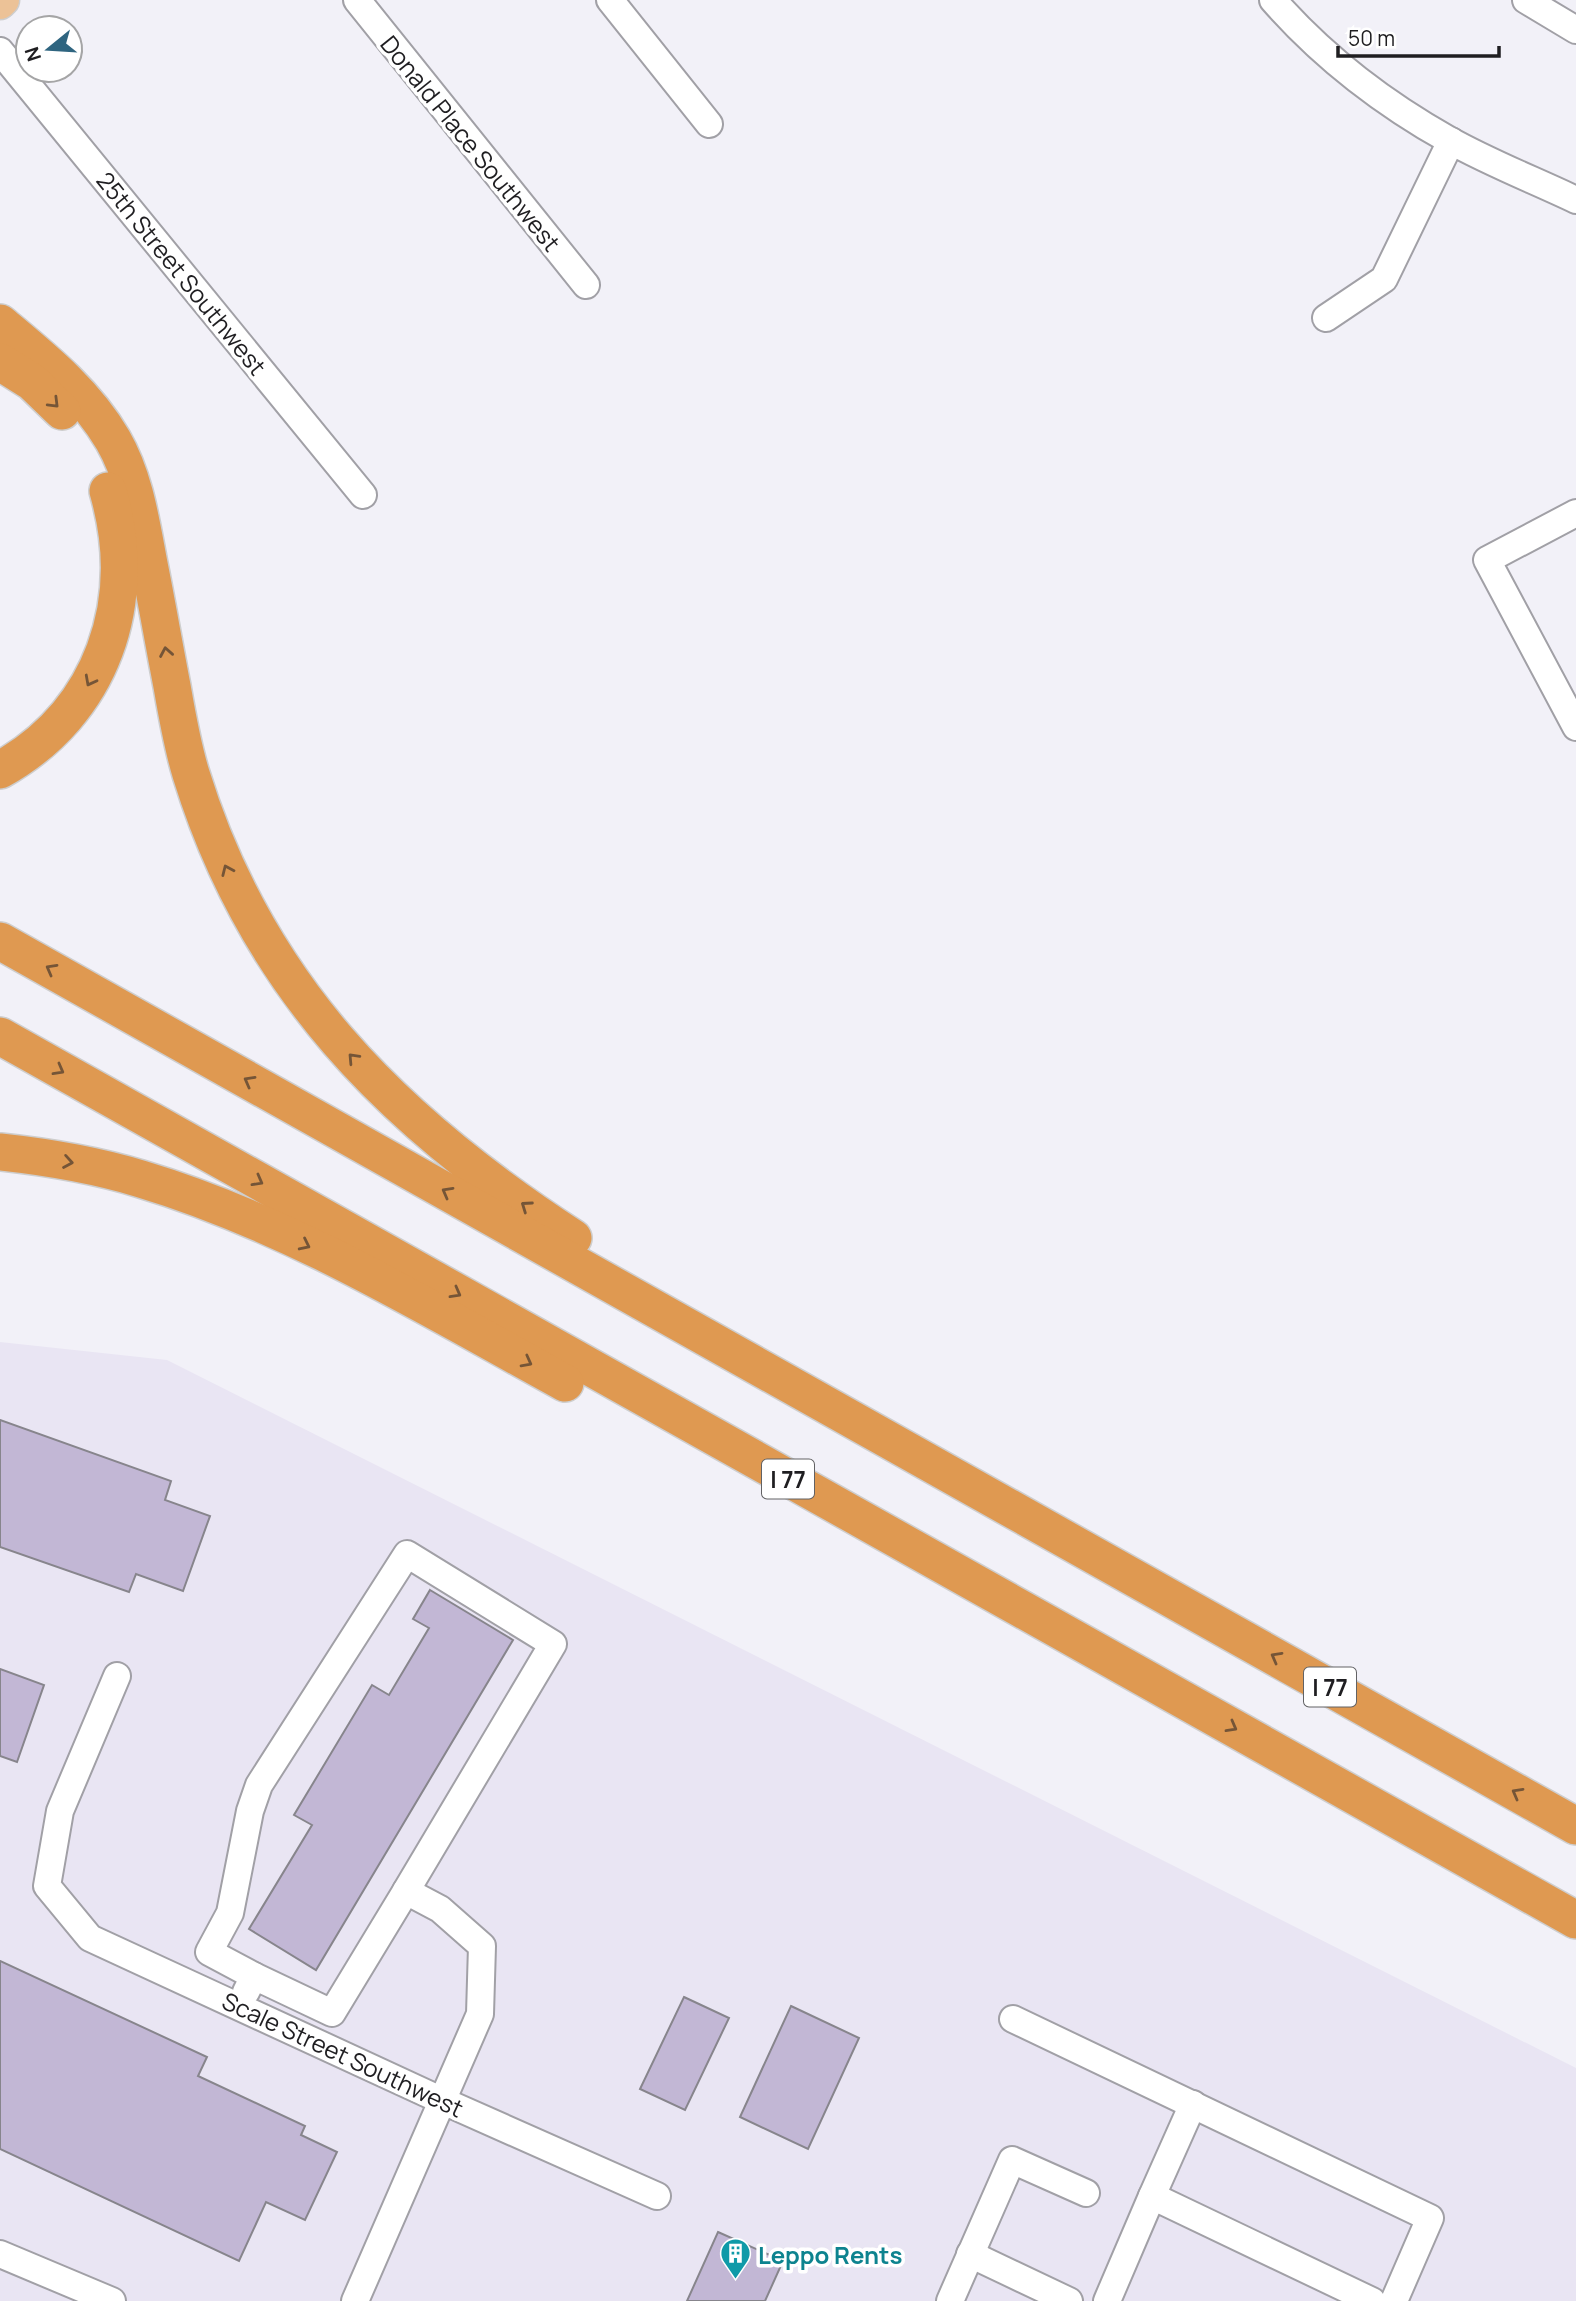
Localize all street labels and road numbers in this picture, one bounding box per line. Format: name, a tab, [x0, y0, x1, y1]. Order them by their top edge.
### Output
street label: Donald Place Southwest	[374, 28, 568, 258]
street label: 25th Street Southwest	[90, 164, 274, 382]
road number: I 77	[762, 1460, 814, 1498]
road number: I 77	[1304, 1668, 1356, 1706]
street label: Scale Street Southwest	[217, 1984, 469, 2124]

